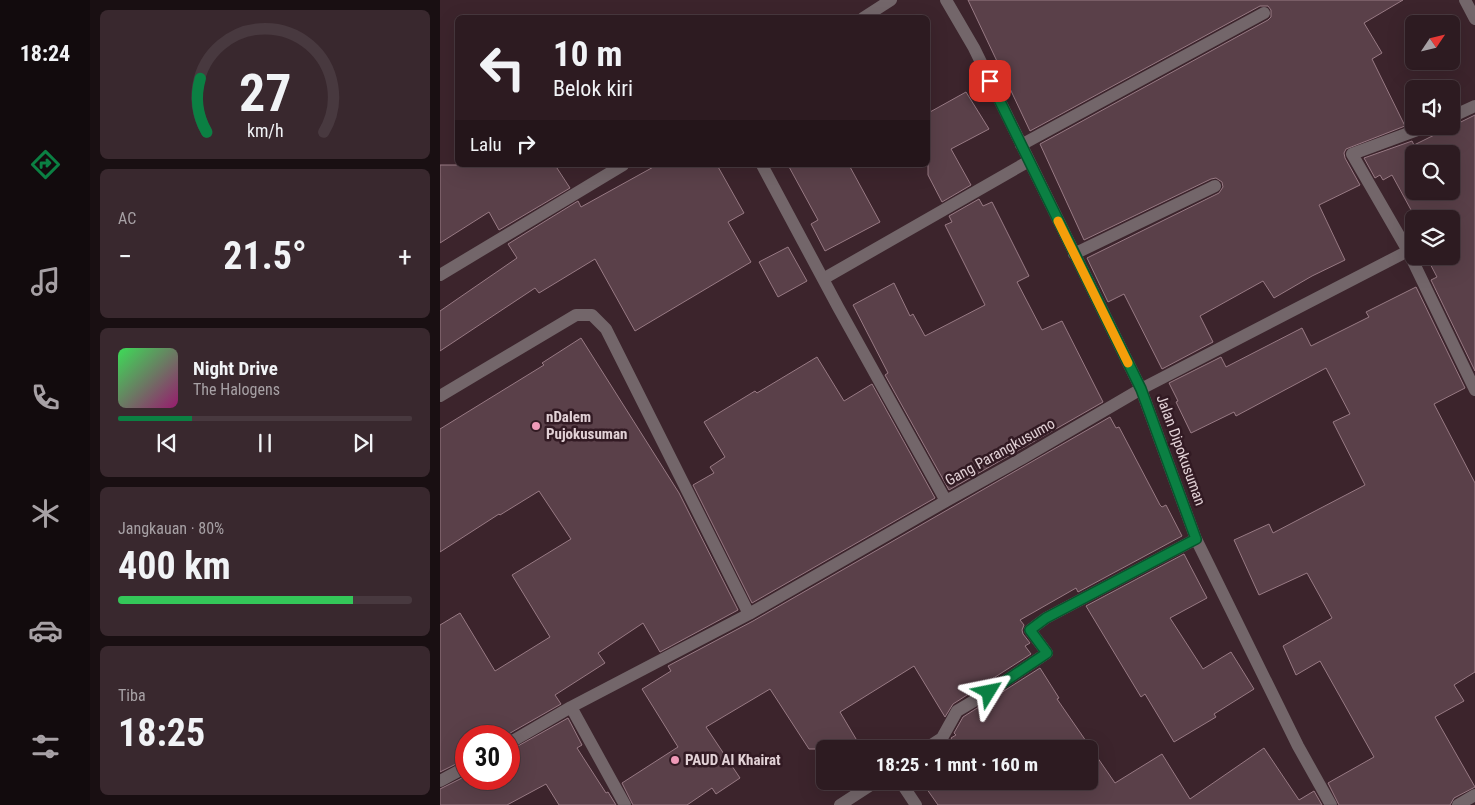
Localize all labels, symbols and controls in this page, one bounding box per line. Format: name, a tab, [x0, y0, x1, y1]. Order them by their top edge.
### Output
north arrow	[1405, 15, 1460, 70]
map controls	[1405, 15, 1460, 265]
text: 10 m	[553, 34, 622, 75]
icon: left	[470, 35, 535, 100]
text: 18:24	[20, 41, 70, 66]
pin	[969, 60, 1011, 102]
text: 27	[239, 63, 291, 124]
icon: arrive	[976, 67, 1004, 95]
text: Belok kiri	[553, 76, 633, 101]
button: sound	[1405, 80, 1460, 135]
text: km/h	[247, 120, 283, 141]
icon: right	[512, 130, 540, 158]
text: Lalu	[470, 133, 502, 156]
button: search	[1405, 145, 1460, 200]
icon: directions	[28, 147, 63, 182]
text: AC	[118, 209, 136, 228]
button: layers	[1405, 210, 1460, 265]
text: 21.5°	[223, 234, 307, 278]
text: −	[118, 240, 132, 273]
text: +	[398, 240, 412, 273]
icon: music	[28, 264, 63, 299]
text: Night Drive	[193, 357, 278, 380]
icon: phone	[28, 380, 63, 415]
text: The Halogens	[193, 380, 280, 399]
street label: Jalan Dipokusuman	[1153, 392, 1209, 508]
place label: nDalem Pujokusuman	[546, 408, 627, 443]
street label: Gang Parangkusumo	[942, 414, 1058, 490]
marker: nDalem Pujokusuman	[530, 420, 542, 432]
icon: previous	[153, 429, 181, 457]
icon: pause	[251, 429, 279, 457]
icon: next	[349, 429, 377, 457]
icon: climate	[28, 496, 63, 531]
text: Jangkauan · 80%	[118, 519, 224, 538]
text: 400 km	[118, 544, 231, 588]
icon: car	[28, 613, 63, 648]
position arrow	[962, 665, 1014, 717]
text: Tiba	[118, 686, 146, 705]
text: 18:25	[118, 711, 205, 755]
speed limit sign: 30	[455, 725, 520, 790]
icon: filters	[28, 729, 63, 764]
place label: PAUD Al Khairat	[685, 751, 781, 769]
text: 18:25 · 1 mnt · 160 m	[876, 753, 1038, 776]
marker: PAUD Al Khairat	[669, 754, 681, 766]

